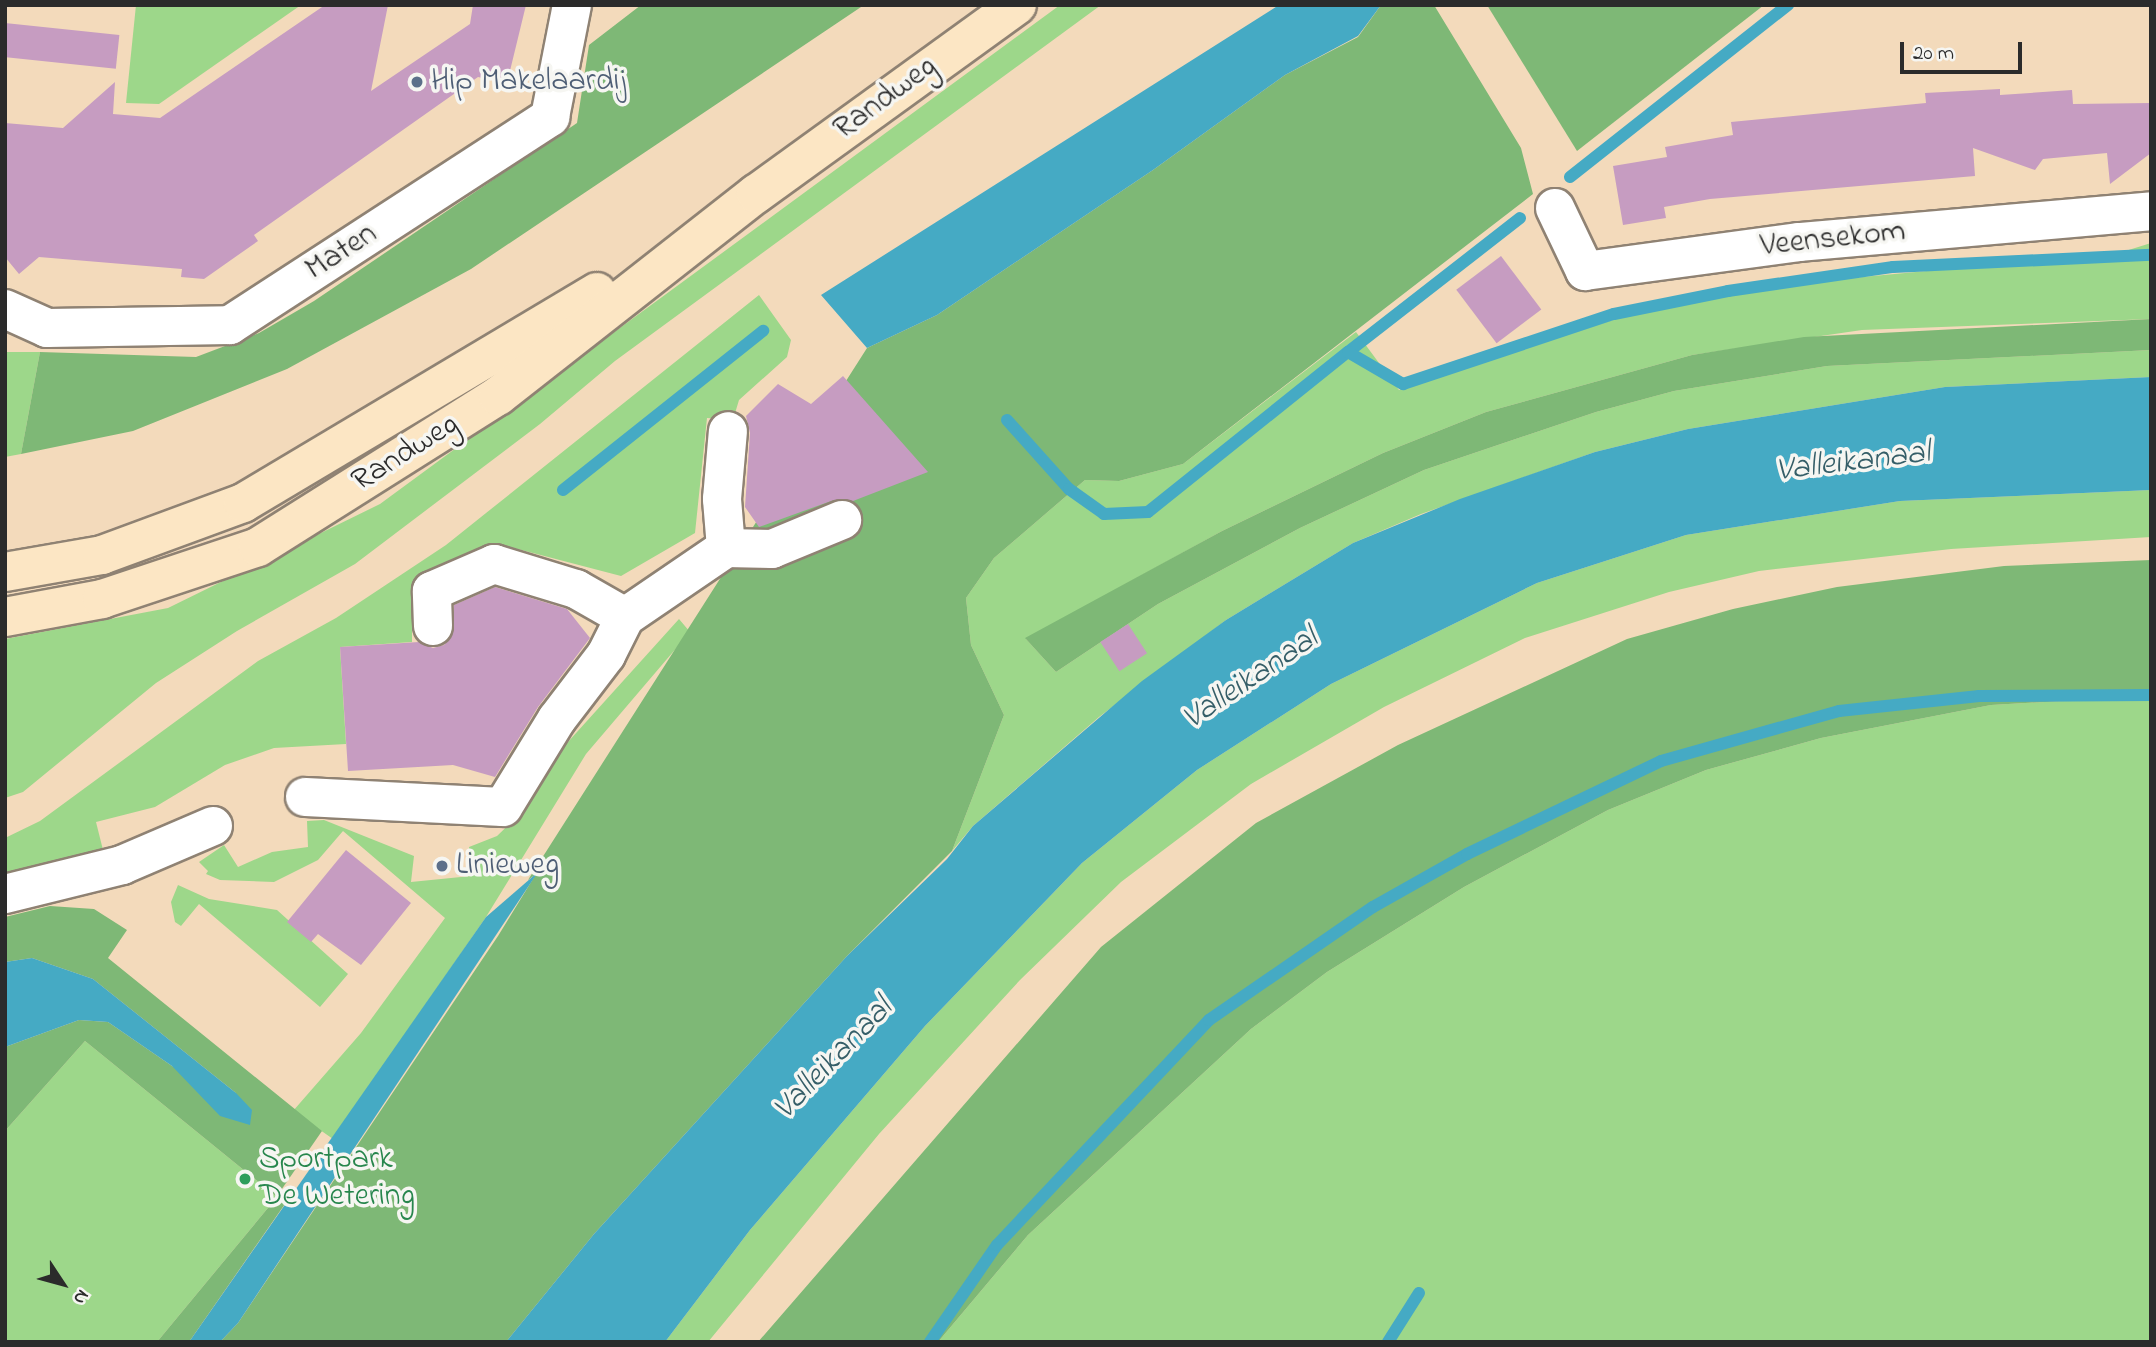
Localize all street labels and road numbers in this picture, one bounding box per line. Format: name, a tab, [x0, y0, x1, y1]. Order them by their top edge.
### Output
street label: Randweg	[827, 49, 945, 149]
street label: Veensekom	[1759, 213, 1907, 267]
street label: Maten	[299, 216, 385, 290]
street label: Randweg	[346, 406, 466, 502]

